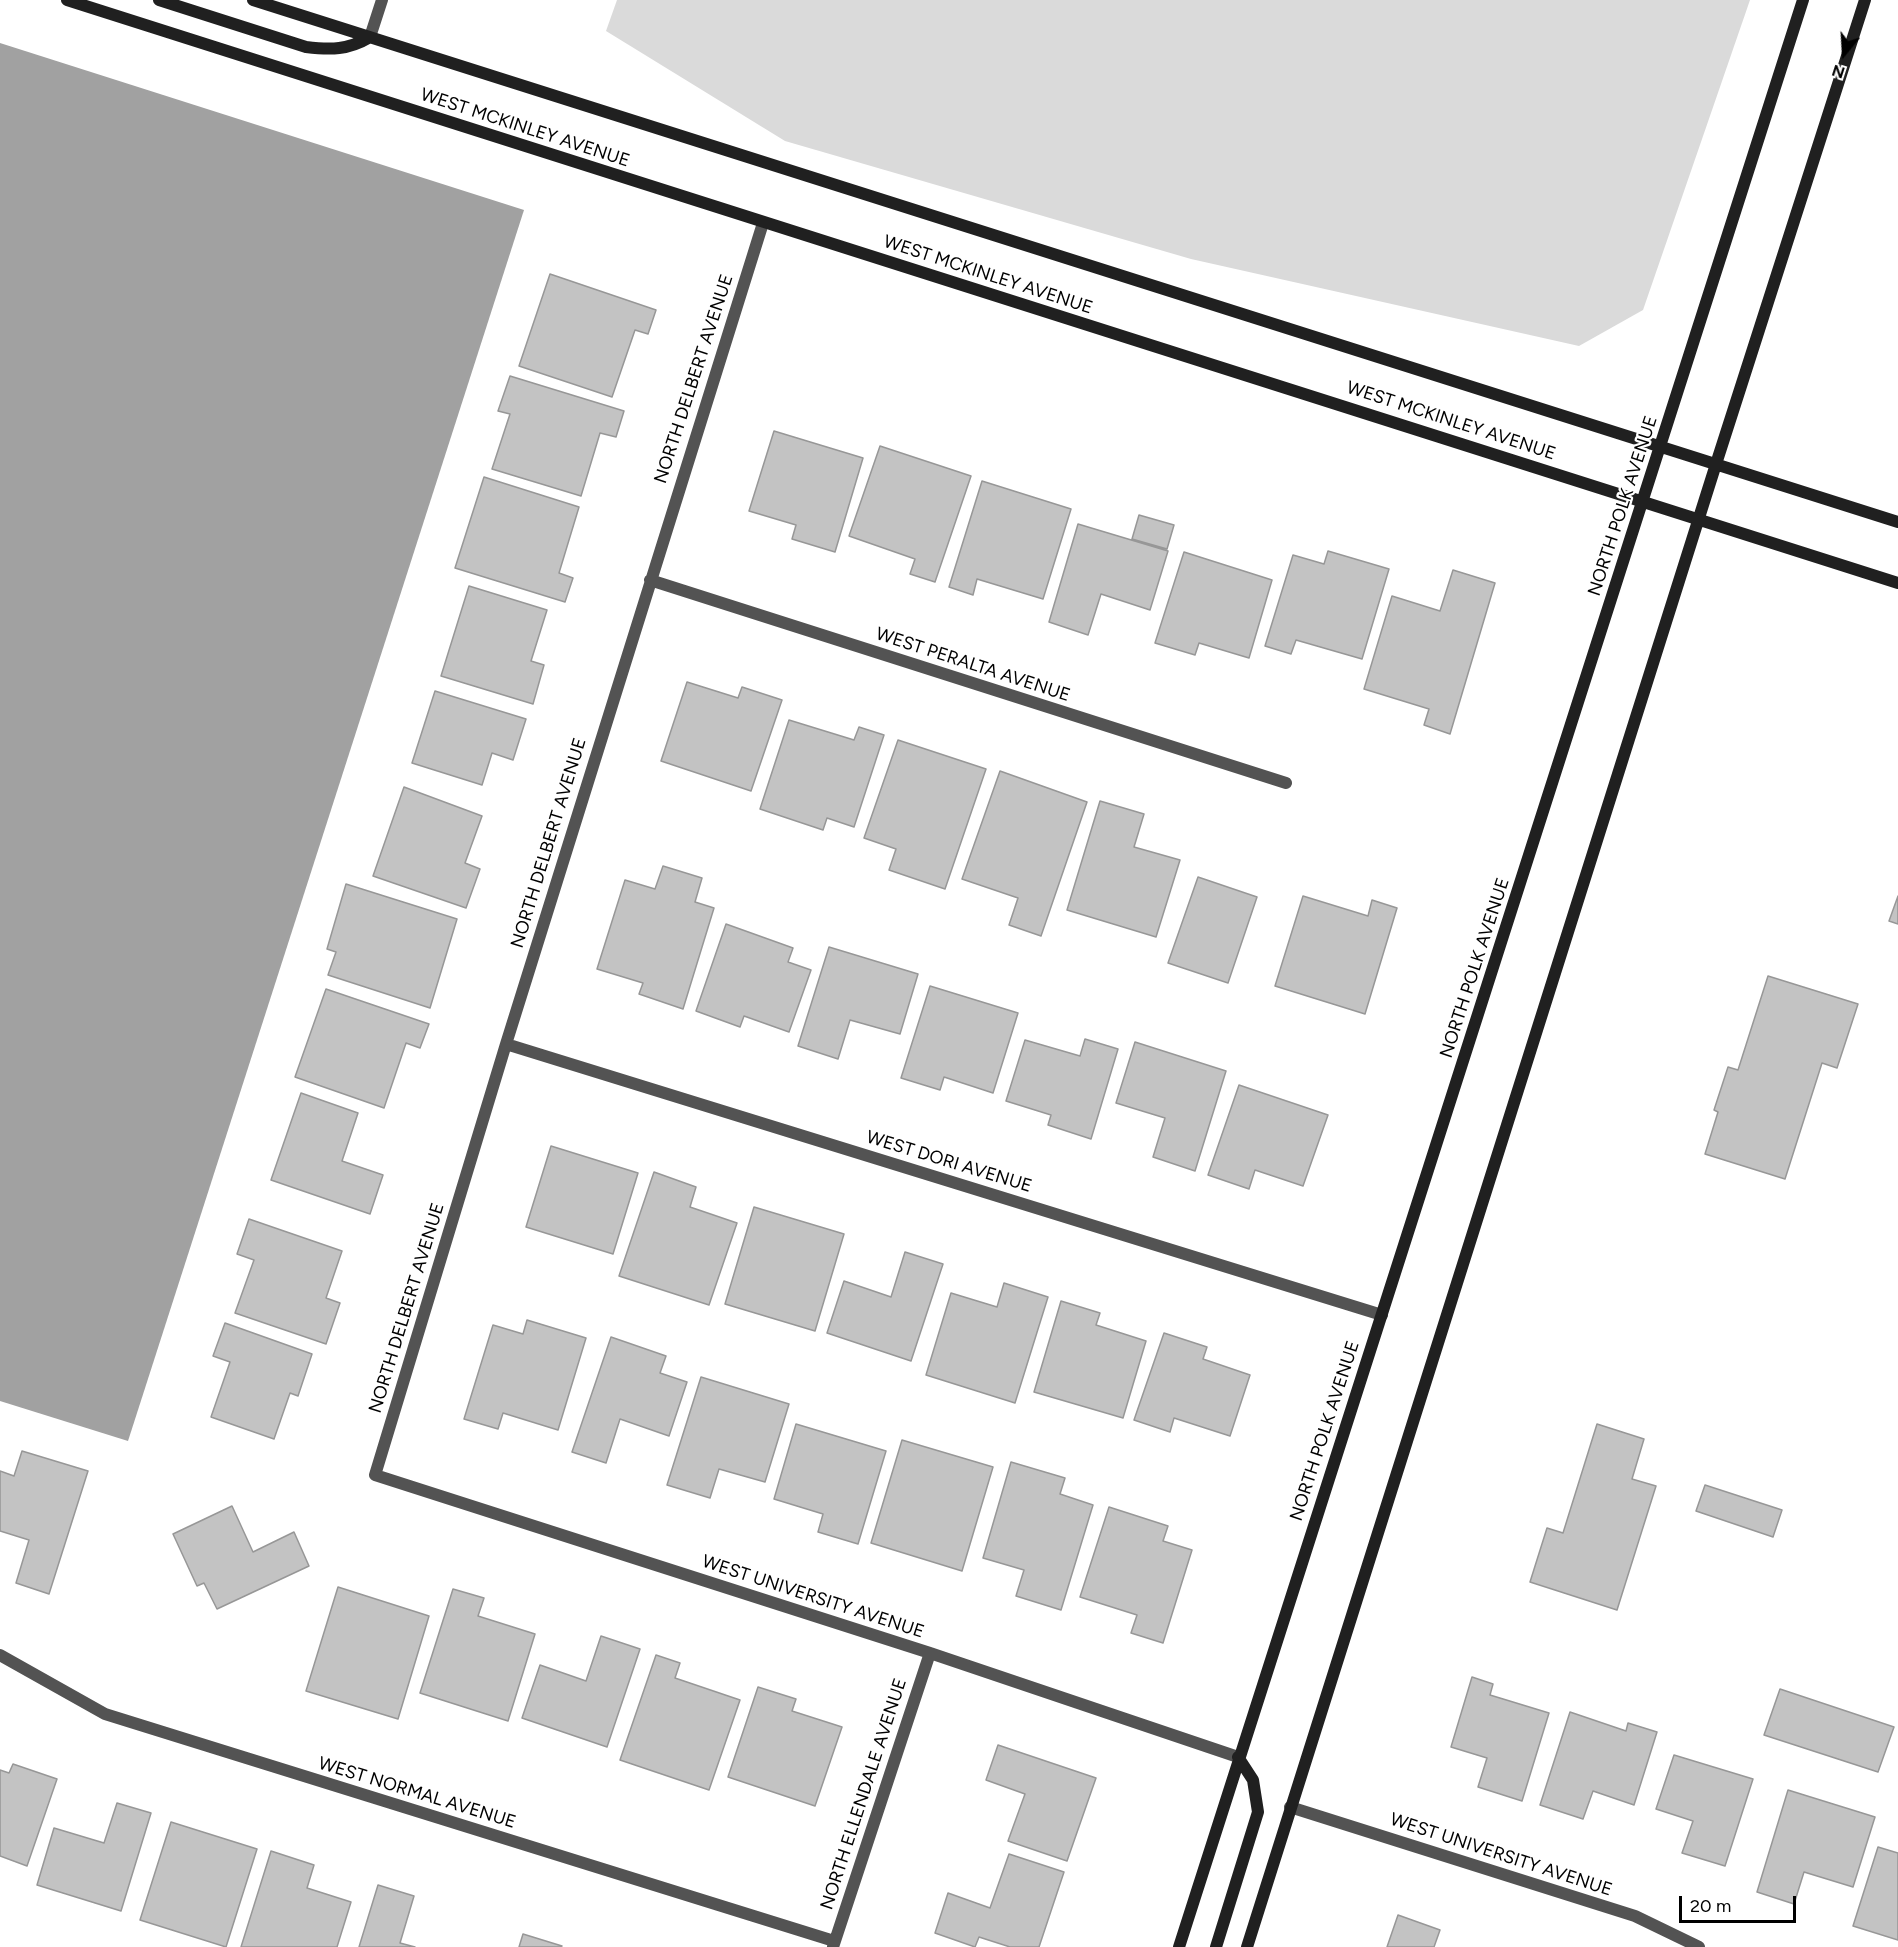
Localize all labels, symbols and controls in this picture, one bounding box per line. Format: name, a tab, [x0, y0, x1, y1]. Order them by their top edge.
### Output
north arrow	[1814, 24, 1874, 84]
text: N	[1829, 61, 1847, 83]
street label: WEST MCKINLEY AVENUE	[418, 84, 632, 172]
street label: WEST MCKINLEY AVENUE	[881, 231, 1095, 319]
street label: NORTH DELBERT AVENUE	[650, 272, 738, 486]
street label: WEST MCKINLEY AVENUE	[1344, 377, 1558, 465]
street label: NORTH POLK AVENUE	[1584, 413, 1662, 599]
street label: WEST PERALTA AVENUE	[873, 623, 1073, 707]
street label: NORTH DELBERT AVENUE	[507, 735, 591, 951]
street label: NORTH POLK AVENUE	[1436, 875, 1514, 1061]
street label: WEST DORI AVENUE	[864, 1127, 1034, 1197]
street label: NORTH DELBERT AVENUE	[365, 1200, 449, 1416]
street label: NORTH POLK AVENUE	[1286, 1338, 1364, 1524]
street label: WEST UNIVERSITY AVENUE	[699, 1551, 927, 1643]
street label: NORTH ELLENDALE AVENUE	[816, 1676, 912, 1912]
street label: WEST NORMAL AVENUE	[316, 1753, 518, 1833]
street label: WEST UNIVERSITY AVENUE	[1387, 1809, 1615, 1901]
scale bar	[1682, 1884, 1799, 1922]
text: 20 m	[1690, 1895, 1731, 1917]

